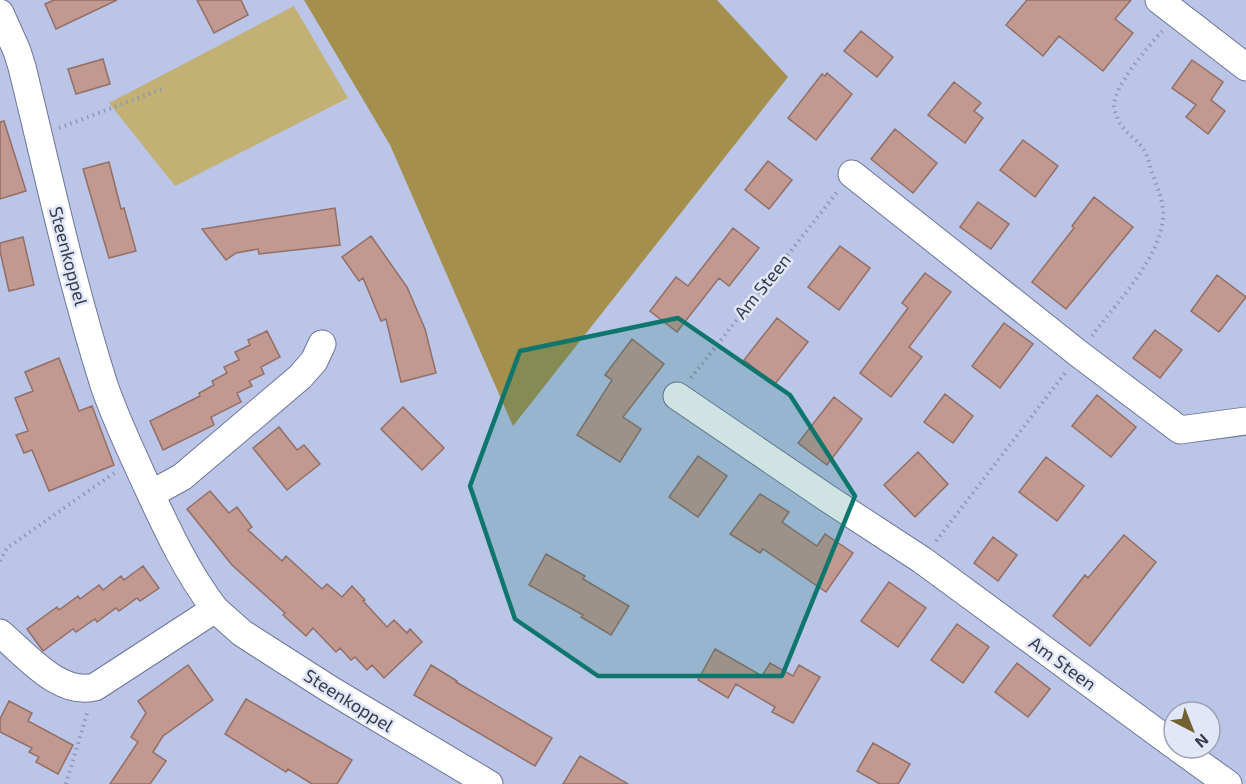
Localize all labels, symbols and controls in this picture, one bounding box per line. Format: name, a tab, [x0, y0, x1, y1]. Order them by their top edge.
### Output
street label: Steenkoppel	[45, 204, 93, 309]
street label: Am Steen	[729, 249, 795, 323]
street label: Am Steen	[1025, 631, 1101, 695]
street label: Steenkoppel	[300, 664, 398, 737]
north arrow	[1162, 700, 1222, 760]
text: N	[1192, 731, 1213, 752]

